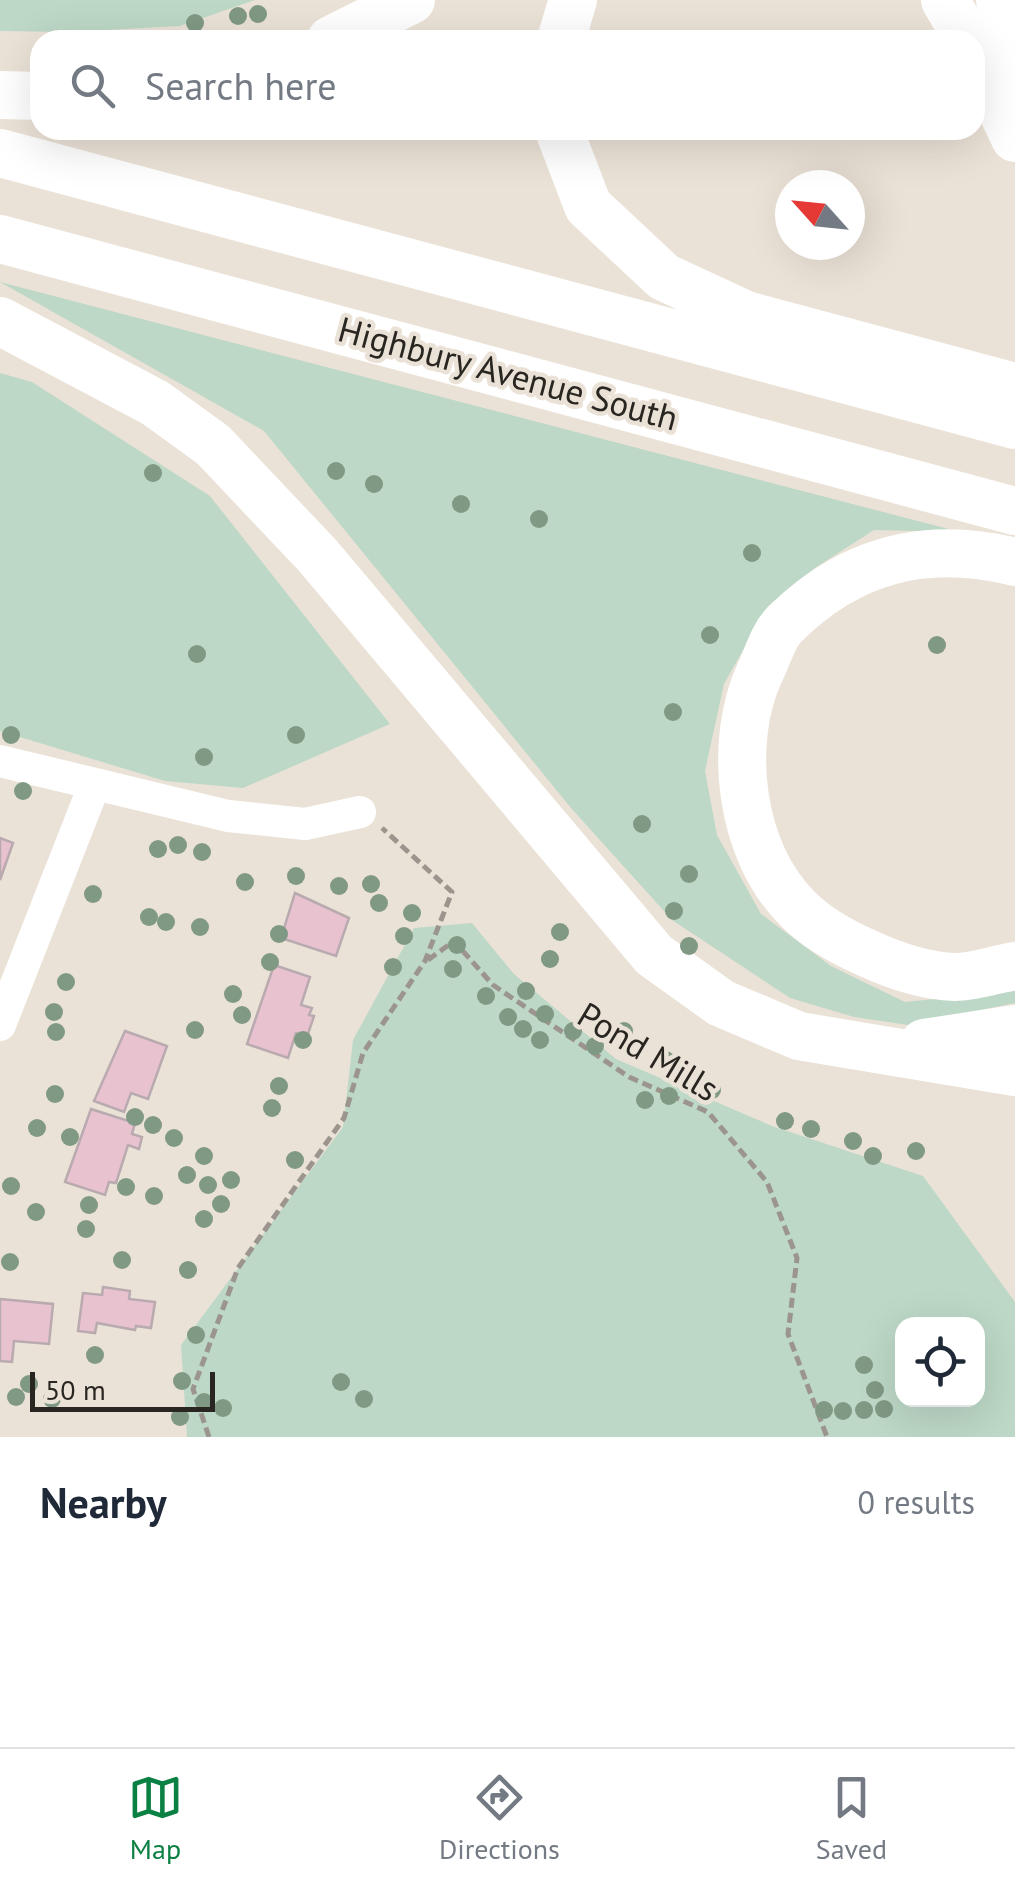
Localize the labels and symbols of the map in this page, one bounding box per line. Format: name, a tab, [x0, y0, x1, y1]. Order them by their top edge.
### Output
north arrow	[775, 170, 865, 260]
street label: Highbury Avenue South	[333, 306, 683, 440]
street label: Pond Mills	[570, 991, 727, 1111]
scale bar	[30, 1367, 215, 1412]

